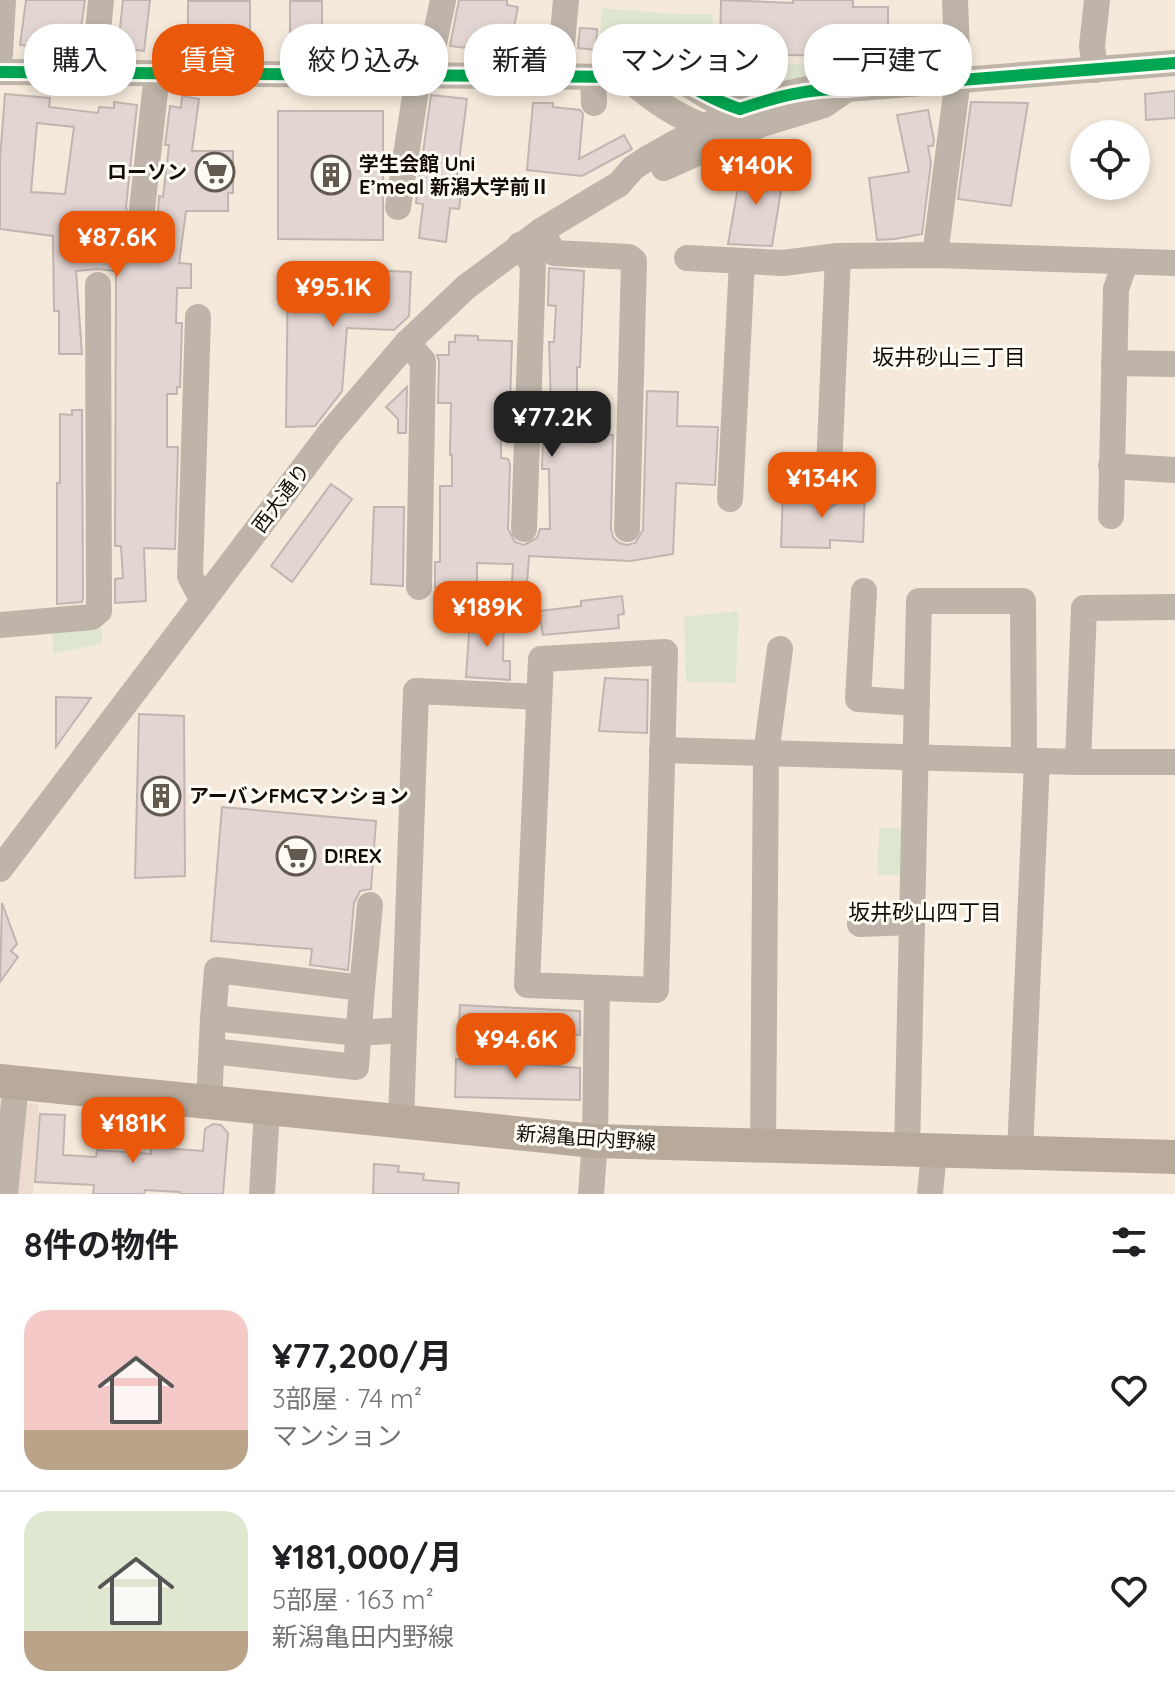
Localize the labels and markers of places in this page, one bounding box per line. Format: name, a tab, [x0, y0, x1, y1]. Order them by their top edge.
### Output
pin: ¥140K	[700, 139, 812, 207]
supermarket icon: ローソン	[194, 151, 236, 193]
place label: 学生会館 Uni E’meal 新潟大学前Ⅱ	[359, 151, 550, 199]
building icon: 学生会館 Uni E’meal 新潟大学前Ⅱ	[310, 154, 352, 196]
place label: ローソン	[107, 159, 187, 184]
pin: ¥87.6K	[52, 211, 182, 279]
pin: ¥95.1K	[268, 261, 398, 329]
pin: ¥77.2K	[487, 391, 617, 459]
pin: ¥134K	[766, 452, 878, 520]
pin: ¥189K	[431, 581, 543, 649]
building icon: アーバンFMCマンション	[140, 775, 182, 817]
place label: アーバンFMCマンション	[189, 783, 409, 808]
supermarket icon: D!REX	[275, 835, 317, 877]
place label: D!REX	[324, 843, 382, 868]
pin: ¥94.6K	[451, 1013, 581, 1081]
pin: ¥181K	[77, 1097, 189, 1165]

